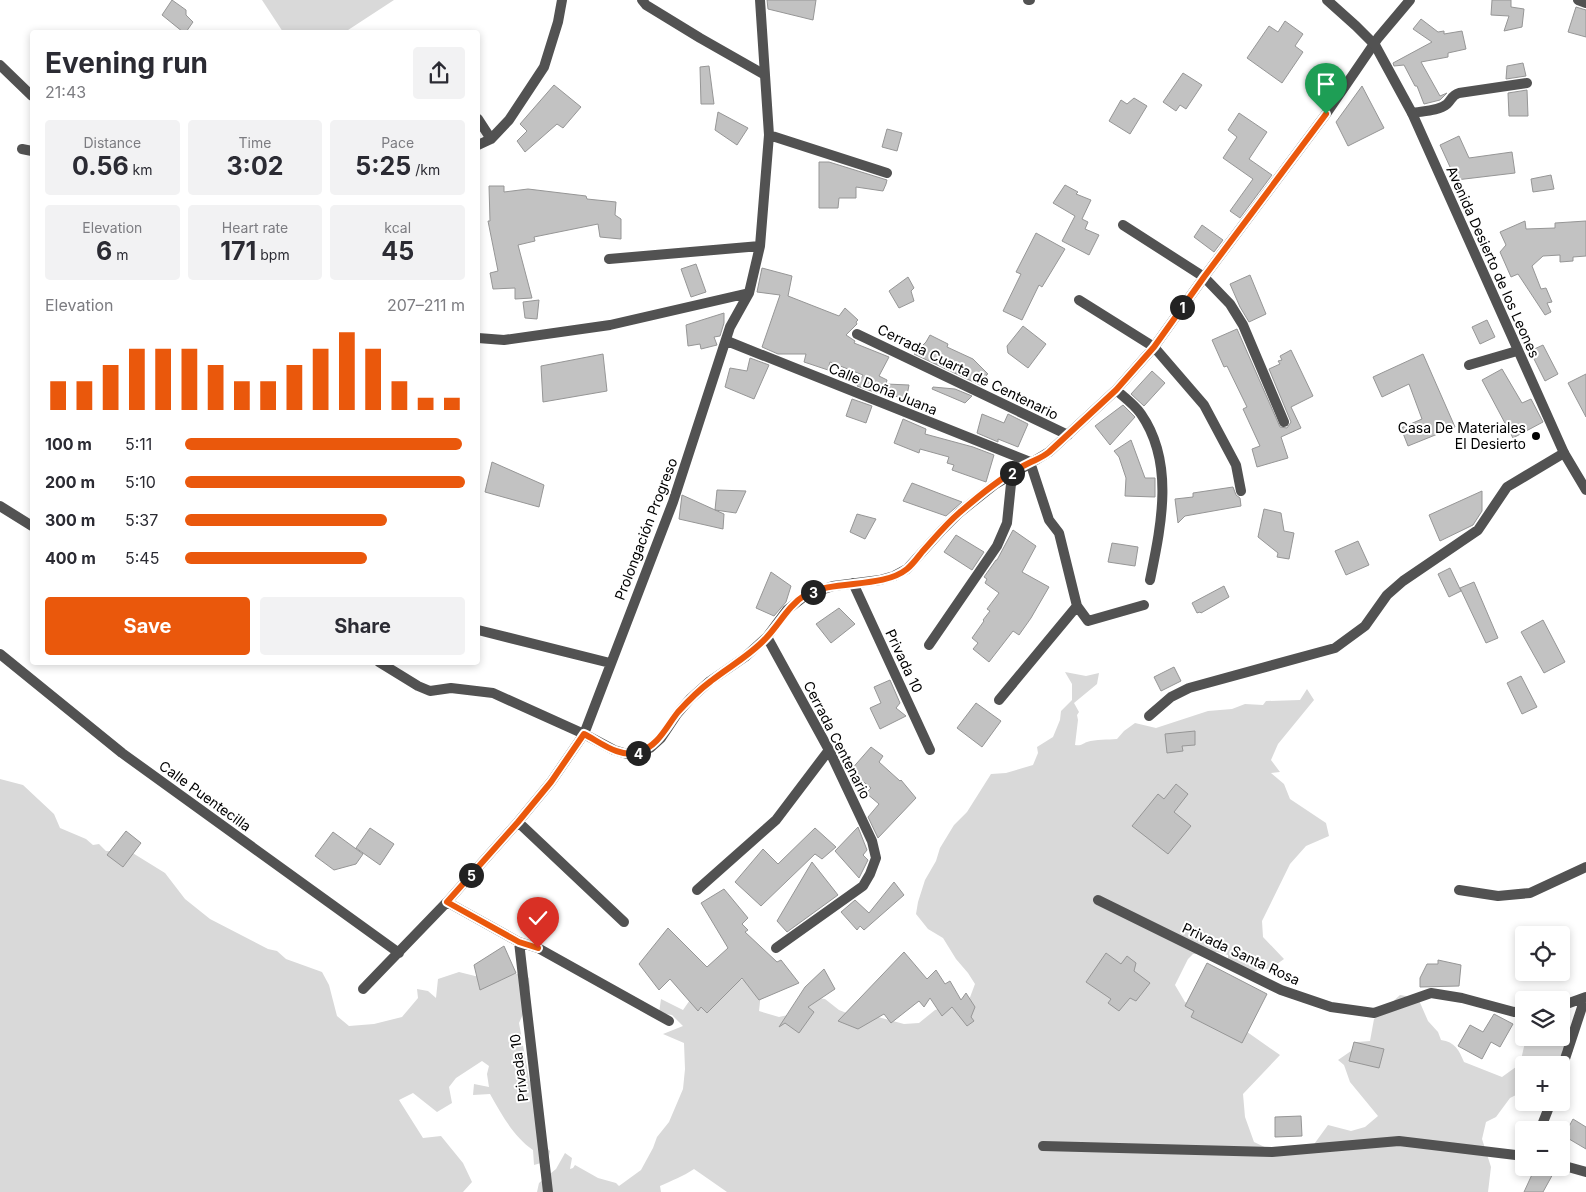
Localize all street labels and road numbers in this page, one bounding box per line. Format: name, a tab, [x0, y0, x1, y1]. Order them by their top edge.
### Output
street label: Avenida Desierto de los Leones	[1443, 163, 1544, 360]
street label: Cerrada Cuarta de Centenario	[875, 320, 1061, 423]
street label: Calle Doña Juana	[826, 359, 940, 418]
street label: Prolongación Progreso	[611, 455, 680, 602]
street label: Privada 10	[882, 626, 927, 695]
street label: Cerrada Centenario	[800, 678, 875, 802]
street label: Calle Puentecilla	[156, 757, 254, 835]
street label: Privada Santa Rosa	[1180, 919, 1303, 988]
street label: Privada 10	[506, 1033, 531, 1103]

